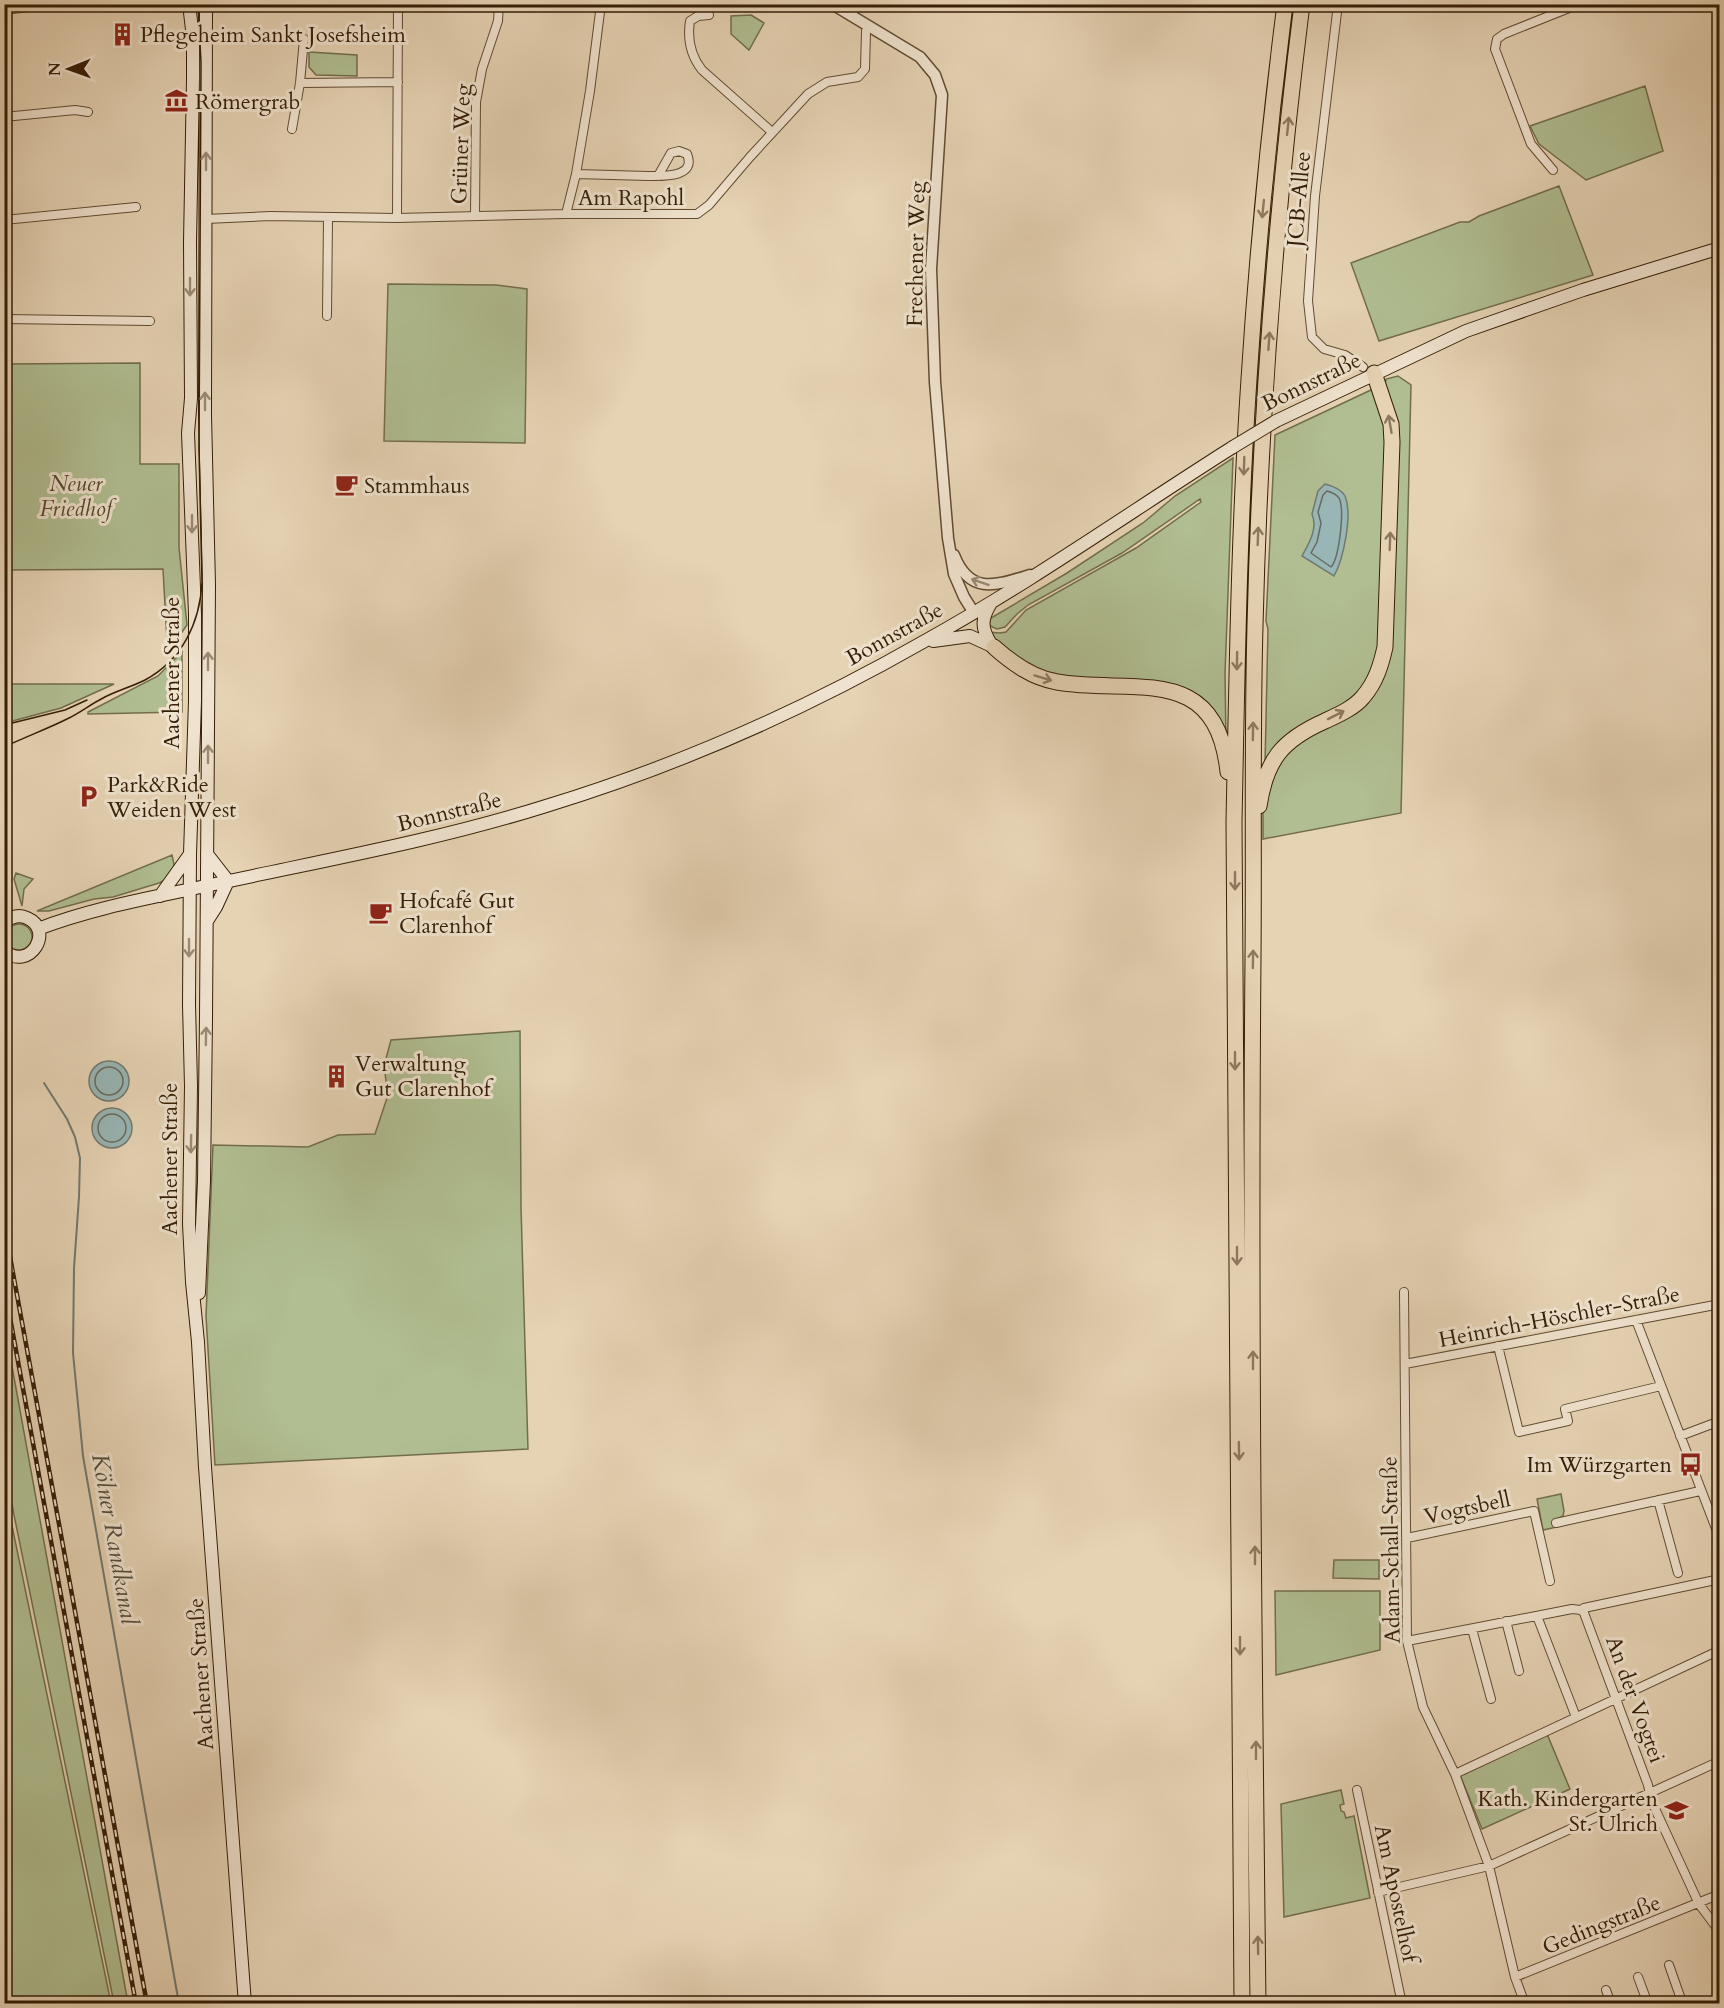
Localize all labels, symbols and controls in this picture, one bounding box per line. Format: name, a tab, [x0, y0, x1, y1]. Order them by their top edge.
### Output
place label: Pflegeheim Sankt Josefsheim	[140, 20, 406, 50]
building icon: Pflegeheim Sankt Josefsheim	[109, 21, 135, 47]
north arrow	[39, 39, 99, 99]
text: N	[44, 62, 66, 76]
street label: Grüner Weg	[444, 83, 478, 205]
place label: Römergrab	[195, 87, 300, 117]
museum icon: Römergrab	[164, 88, 190, 114]
one-way arrow	[1283, 116, 1294, 136]
street label: JCB-Allee	[1280, 150, 1318, 251]
one-way arrow	[200, 151, 212, 171]
street label: Frechener Weg	[900, 180, 932, 327]
street label: Am Rapohl	[578, 183, 684, 213]
one-way arrow	[1257, 198, 1268, 218]
one-way arrow	[184, 277, 196, 297]
one-way arrow	[1264, 331, 1275, 351]
street label: Bonnstraße	[1257, 345, 1366, 419]
one-way arrow	[199, 391, 211, 411]
one-way arrow	[1384, 415, 1395, 434]
one-way arrow	[1238, 456, 1250, 476]
park label: Neuer Friedhof	[40, 469, 117, 524]
place label: Stammhaus	[364, 471, 470, 501]
cafe icon: Stammhaus	[333, 472, 359, 498]
one-way arrow	[186, 514, 198, 534]
one-way arrow	[1253, 526, 1264, 546]
one-way arrow	[1384, 531, 1395, 551]
one-way arrow	[971, 576, 990, 587]
street label: Bonnstraße	[841, 595, 948, 673]
street label: Aachener Straße	[157, 597, 187, 749]
one-way arrow	[1232, 650, 1243, 670]
one-way arrow	[202, 651, 214, 671]
one-way arrow	[1033, 673, 1052, 684]
one-way arrow	[1326, 709, 1344, 720]
one-way arrow	[1247, 721, 1259, 741]
one-way arrow	[202, 744, 214, 764]
place label: Park&Ride Weiden West	[106, 770, 236, 825]
parking icon: Park&Ride Weiden West	[76, 784, 102, 810]
street label: Bonnstraße	[394, 784, 505, 839]
one-way arrow	[1229, 870, 1241, 890]
place label: Hofcafé Gut Clarenhof	[399, 886, 515, 941]
cafe icon: Hofcafé Gut Clarenhof	[368, 900, 394, 926]
one-way arrow	[183, 938, 195, 958]
one-way arrow	[1247, 950, 1259, 970]
one-way arrow	[200, 1026, 212, 1046]
place label: Verwaltung Gut Clarenhof	[355, 1049, 494, 1104]
one-way arrow	[1229, 1051, 1241, 1071]
building icon: Verwaltung Gut Clarenhof	[324, 1063, 350, 1089]
street label: Aachener Straße	[155, 1083, 185, 1235]
one-way arrow	[185, 1134, 197, 1154]
one-way arrow	[1231, 1246, 1243, 1266]
street label: Heinrich-Höschler-Straße	[1436, 1279, 1682, 1355]
one-way arrow	[1247, 1351, 1259, 1371]
one-way arrow	[1233, 1441, 1244, 1461]
place label: Im Würzgarten	[1526, 1450, 1672, 1480]
water label: Kölner Randkanal	[83, 1451, 146, 1629]
bus stop icon: Im Würzgarten	[1677, 1451, 1703, 1477]
street label: Adam-Schall-Straße	[1374, 1456, 1408, 1644]
street label: Vogtsbell	[1421, 1484, 1514, 1532]
one-way arrow	[1249, 1546, 1261, 1566]
street label: Aachener Straße	[181, 1597, 221, 1751]
street label: An der Vogtei	[1598, 1632, 1672, 1767]
one-way arrow	[1234, 1636, 1246, 1656]
one-way arrow	[1250, 1741, 1262, 1761]
place label: Kath. Kindergarten St. Ulrich	[1478, 1784, 1658, 1839]
school or university icon: Kath. Kindergarten St. Ulrich	[1663, 1798, 1689, 1824]
street label: Am Apostelhof	[1367, 1822, 1426, 1968]
street label: Gedingstraße	[1538, 1888, 1665, 1962]
one-way arrow	[1252, 1936, 1263, 1956]

